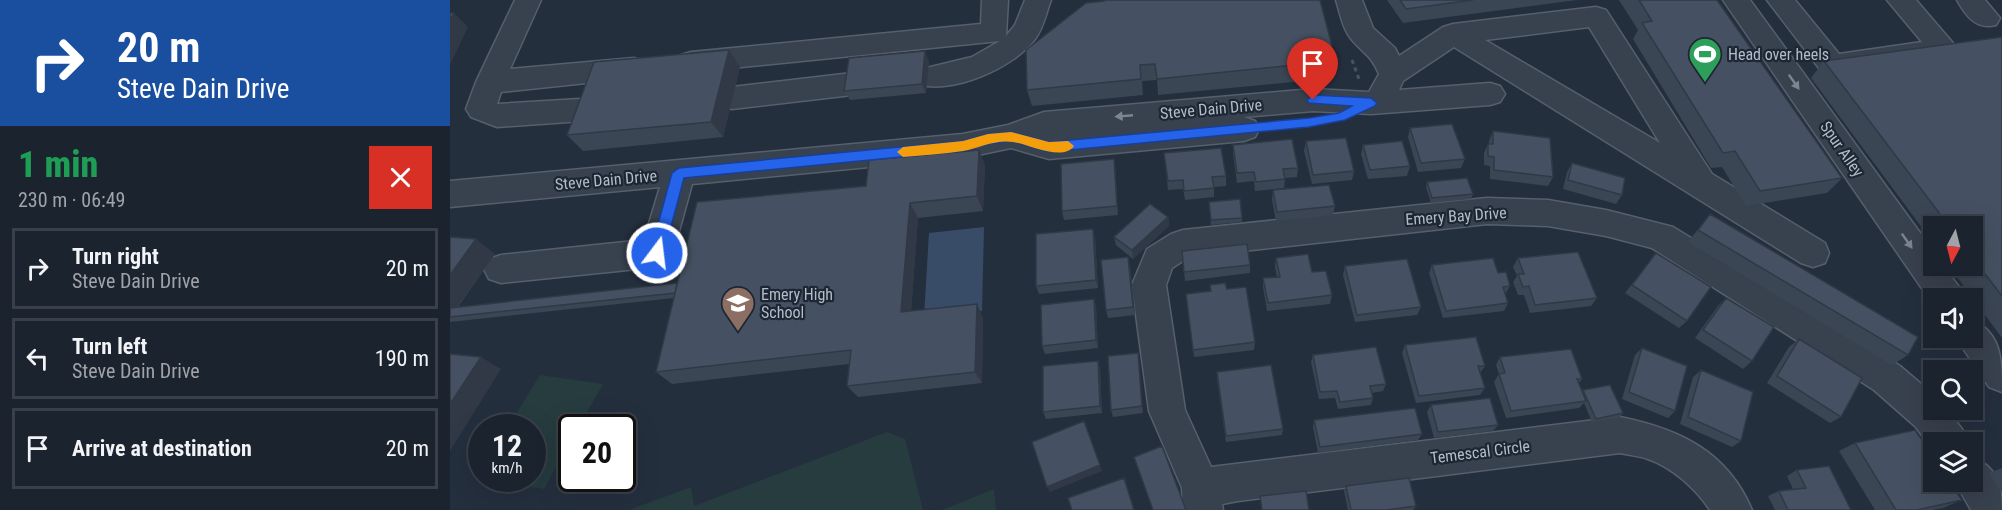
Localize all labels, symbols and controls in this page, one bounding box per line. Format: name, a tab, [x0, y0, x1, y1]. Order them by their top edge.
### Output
text: 20 m	[117, 23, 200, 72]
icon: right	[18, 24, 96, 102]
sports icon: Head over heels	[1687, 36, 1723, 83]
pin	[1287, 38, 1338, 100]
place label: Head over heels	[1728, 45, 1829, 64]
icon: arrive	[1296, 47, 1329, 80]
text: Steve Dain Drive	[117, 73, 289, 105]
one-way arrow	[1788, 74, 1800, 90]
street label: Steve Dain Drive	[1159, 95, 1263, 123]
one-way arrow	[1115, 111, 1134, 121]
street label: Spur Alley	[1816, 118, 1868, 181]
text: 1 min	[18, 144, 98, 186]
button: close	[369, 146, 432, 209]
street label: Steve Dain Drive	[554, 166, 658, 194]
text: 230 m · 06:49	[18, 188, 125, 212]
street label: Emery Bay Drive	[1405, 203, 1507, 229]
north arrow	[1923, 216, 1983, 276]
map controls	[1923, 216, 1983, 492]
position arrow	[625, 221, 689, 285]
one-way arrow	[1901, 233, 1912, 249]
text: Turn right	[72, 244, 159, 269]
icon: right	[21, 252, 54, 285]
text: 20 m	[386, 256, 429, 281]
text: Steve Dain Drive	[72, 269, 200, 293]
school or university icon: Emery High School	[720, 285, 756, 332]
place label: Emery High School	[761, 285, 833, 322]
button: sound	[1923, 288, 1983, 348]
text: Turn left	[72, 334, 147, 359]
icon: left	[21, 342, 54, 375]
text: 190 m	[375, 346, 429, 371]
text: Steve Dain Drive	[72, 359, 200, 383]
button: search	[1923, 360, 1983, 420]
speed limit sign: 20	[558, 414, 636, 492]
text: 12	[492, 428, 522, 463]
icon: arrive	[21, 432, 54, 465]
button: layers	[1923, 432, 1983, 492]
text: Arrive at destination	[72, 436, 252, 461]
text: 20 m	[386, 436, 429, 461]
street label: Temescal Circle	[1429, 436, 1531, 468]
text: km/h	[492, 459, 522, 477]

